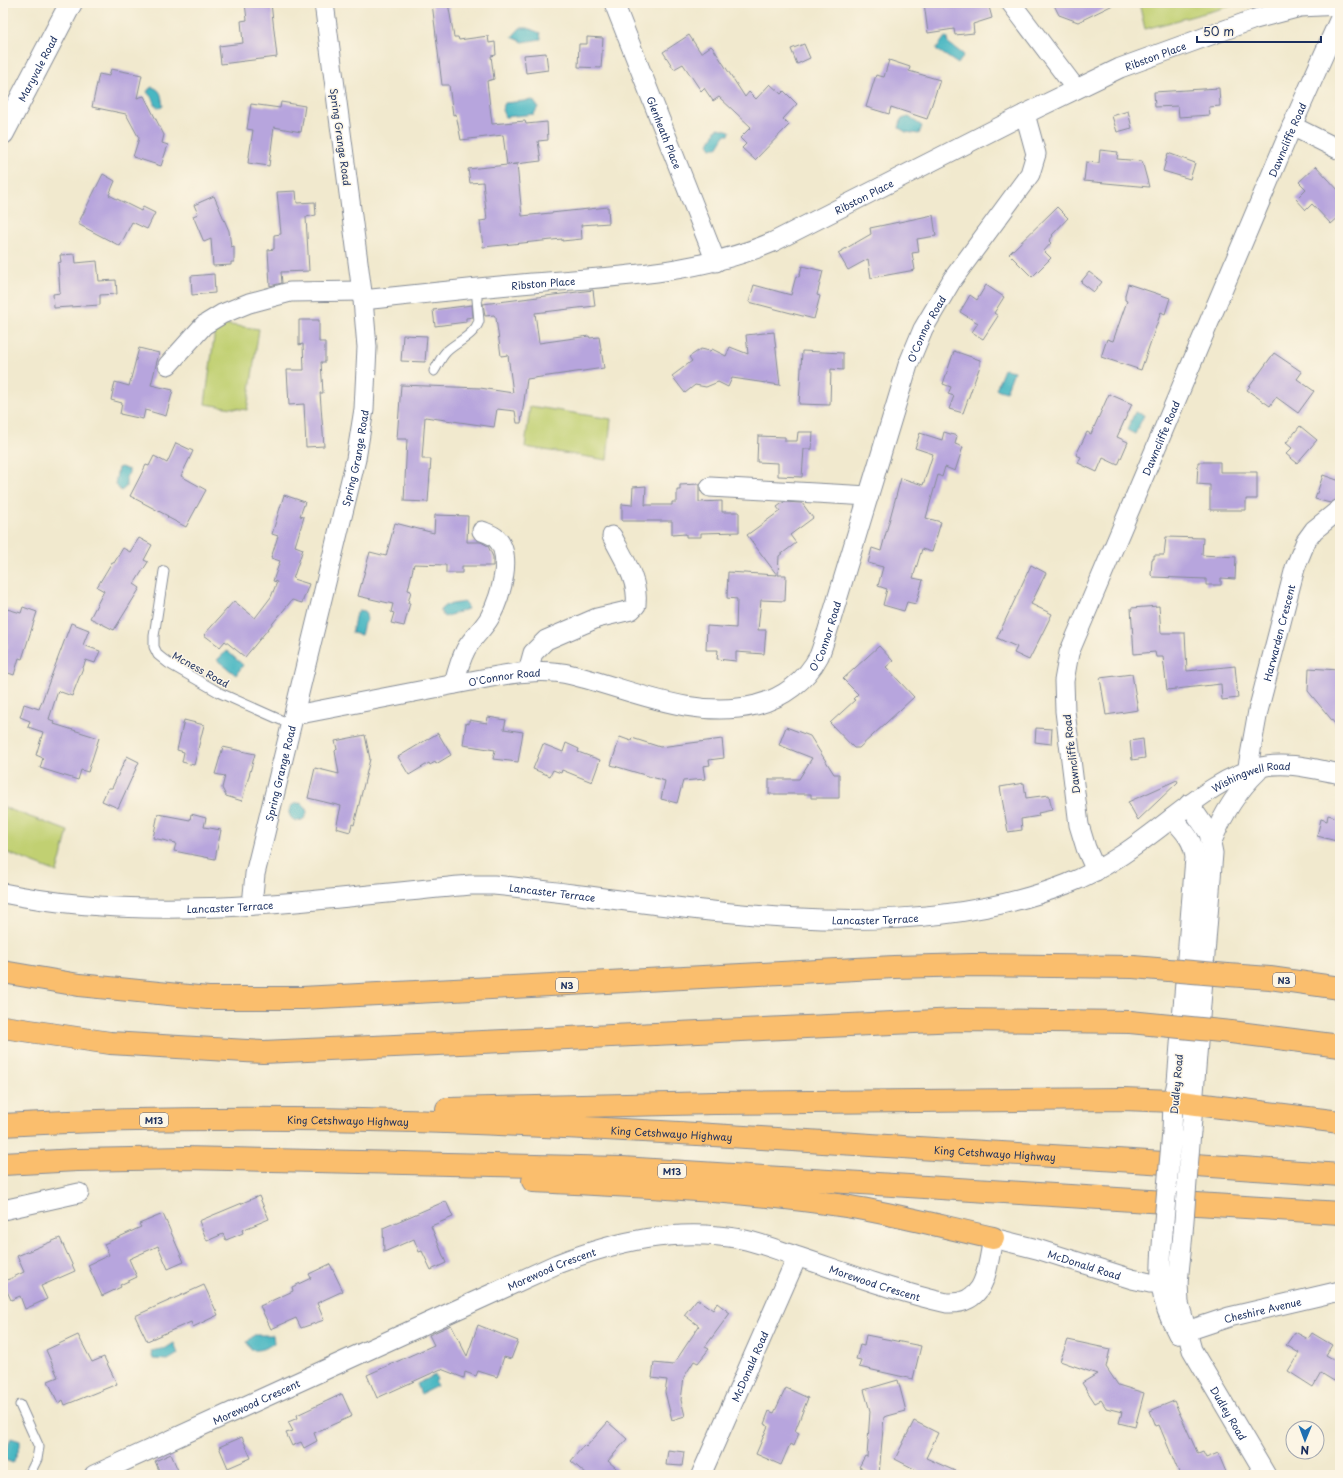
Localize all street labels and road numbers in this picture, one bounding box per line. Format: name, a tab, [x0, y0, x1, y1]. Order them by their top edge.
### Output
street label: Maryvale Road	[13, 33, 60, 104]
street label: Ribston Place	[1122, 37, 1188, 73]
street label: Spring Grange Road	[327, 87, 355, 187]
street label: Glenheath Place	[644, 94, 686, 171]
street label: Dawncliffe Road	[1264, 100, 1309, 179]
street label: Ribston Place	[831, 175, 896, 217]
street label: Ribston Place	[510, 272, 576, 292]
street label: O'Connor Road	[903, 292, 949, 364]
street label: Dawncliffe Road	[1137, 398, 1183, 478]
street label: Spring Grange Road	[337, 408, 371, 508]
street label: Harwarden Crescent	[1259, 583, 1298, 683]
street label: O'Connor Road	[805, 599, 844, 674]
street label: Mcness Road	[170, 647, 232, 691]
street label: O'Connor Road	[467, 664, 541, 689]
street label: Dawncliffe Road	[1059, 713, 1083, 795]
street label: Spring Grange Road	[261, 723, 299, 823]
street label: Wishingwell Road	[1208, 757, 1291, 795]
street label: Lancaster Terrace	[508, 879, 596, 904]
street label: Lancaster Terrace	[186, 896, 274, 916]
street label: Lancaster Terrace	[832, 909, 919, 927]
road number: N3	[1273, 973, 1295, 987]
road number: N3	[556, 978, 578, 992]
street label: Dudley Road	[1166, 1053, 1187, 1115]
street label: King Cetshwayo Highway	[287, 1111, 409, 1129]
road number: M13	[140, 1113, 168, 1127]
street label: King Cetshwayo Highway	[610, 1122, 733, 1145]
street label: King Cetshwayo Highway	[934, 1141, 1056, 1165]
road number: M13	[658, 1164, 686, 1178]
street label: Morewood Crescent	[505, 1243, 597, 1293]
street label: McDonald Road	[1046, 1245, 1123, 1283]
street label: Morewood Crescent	[827, 1260, 922, 1304]
street label: Cheshire Avenue	[1222, 1293, 1303, 1326]
street label: McDonald Road	[727, 1328, 771, 1404]
street label: Morewood Crescent	[210, 1375, 302, 1428]
street label: Dudley Road	[1207, 1383, 1251, 1443]

